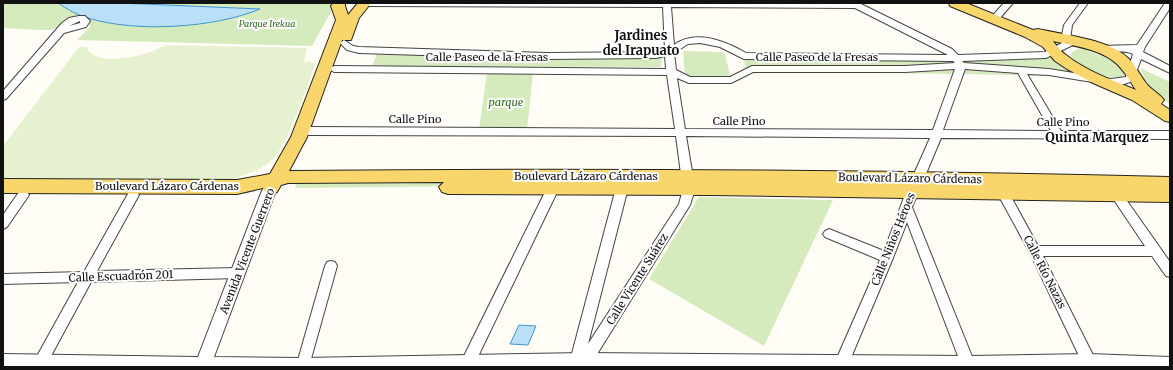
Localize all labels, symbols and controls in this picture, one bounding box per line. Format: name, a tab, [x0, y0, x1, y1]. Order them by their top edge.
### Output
park label: Parque Irekua	[239, 18, 295, 29]
district label: Jardines del Irapuato	[603, 27, 680, 59]
street label: Calle Paseo de la Fresas	[426, 50, 548, 64]
street label: Calle Paseo de la Fresas	[756, 50, 878, 64]
park label: parque	[489, 95, 524, 109]
street label: Calle Pino	[389, 112, 442, 126]
street label: Calle Pino	[713, 114, 766, 128]
street label: Calle Pino	[1037, 115, 1090, 129]
district label: Quinta Marquez	[1045, 129, 1149, 146]
street label: Boulevard Lázaro Cárdenas	[514, 169, 658, 183]
street label: Boulevard Lázaro Cárdenas	[838, 170, 982, 186]
street label: Boulevard Lázaro Cárdenas	[95, 179, 239, 193]
street label: Avenida Vicente Guerrero	[216, 186, 278, 317]
street label: Calle Niños Héroes	[868, 190, 918, 288]
street label: Calle Vicente Suárez	[603, 231, 671, 327]
street label: Calle Río Nazas	[1021, 233, 1069, 311]
street label: Calle Escuadrón 201	[68, 267, 174, 285]

